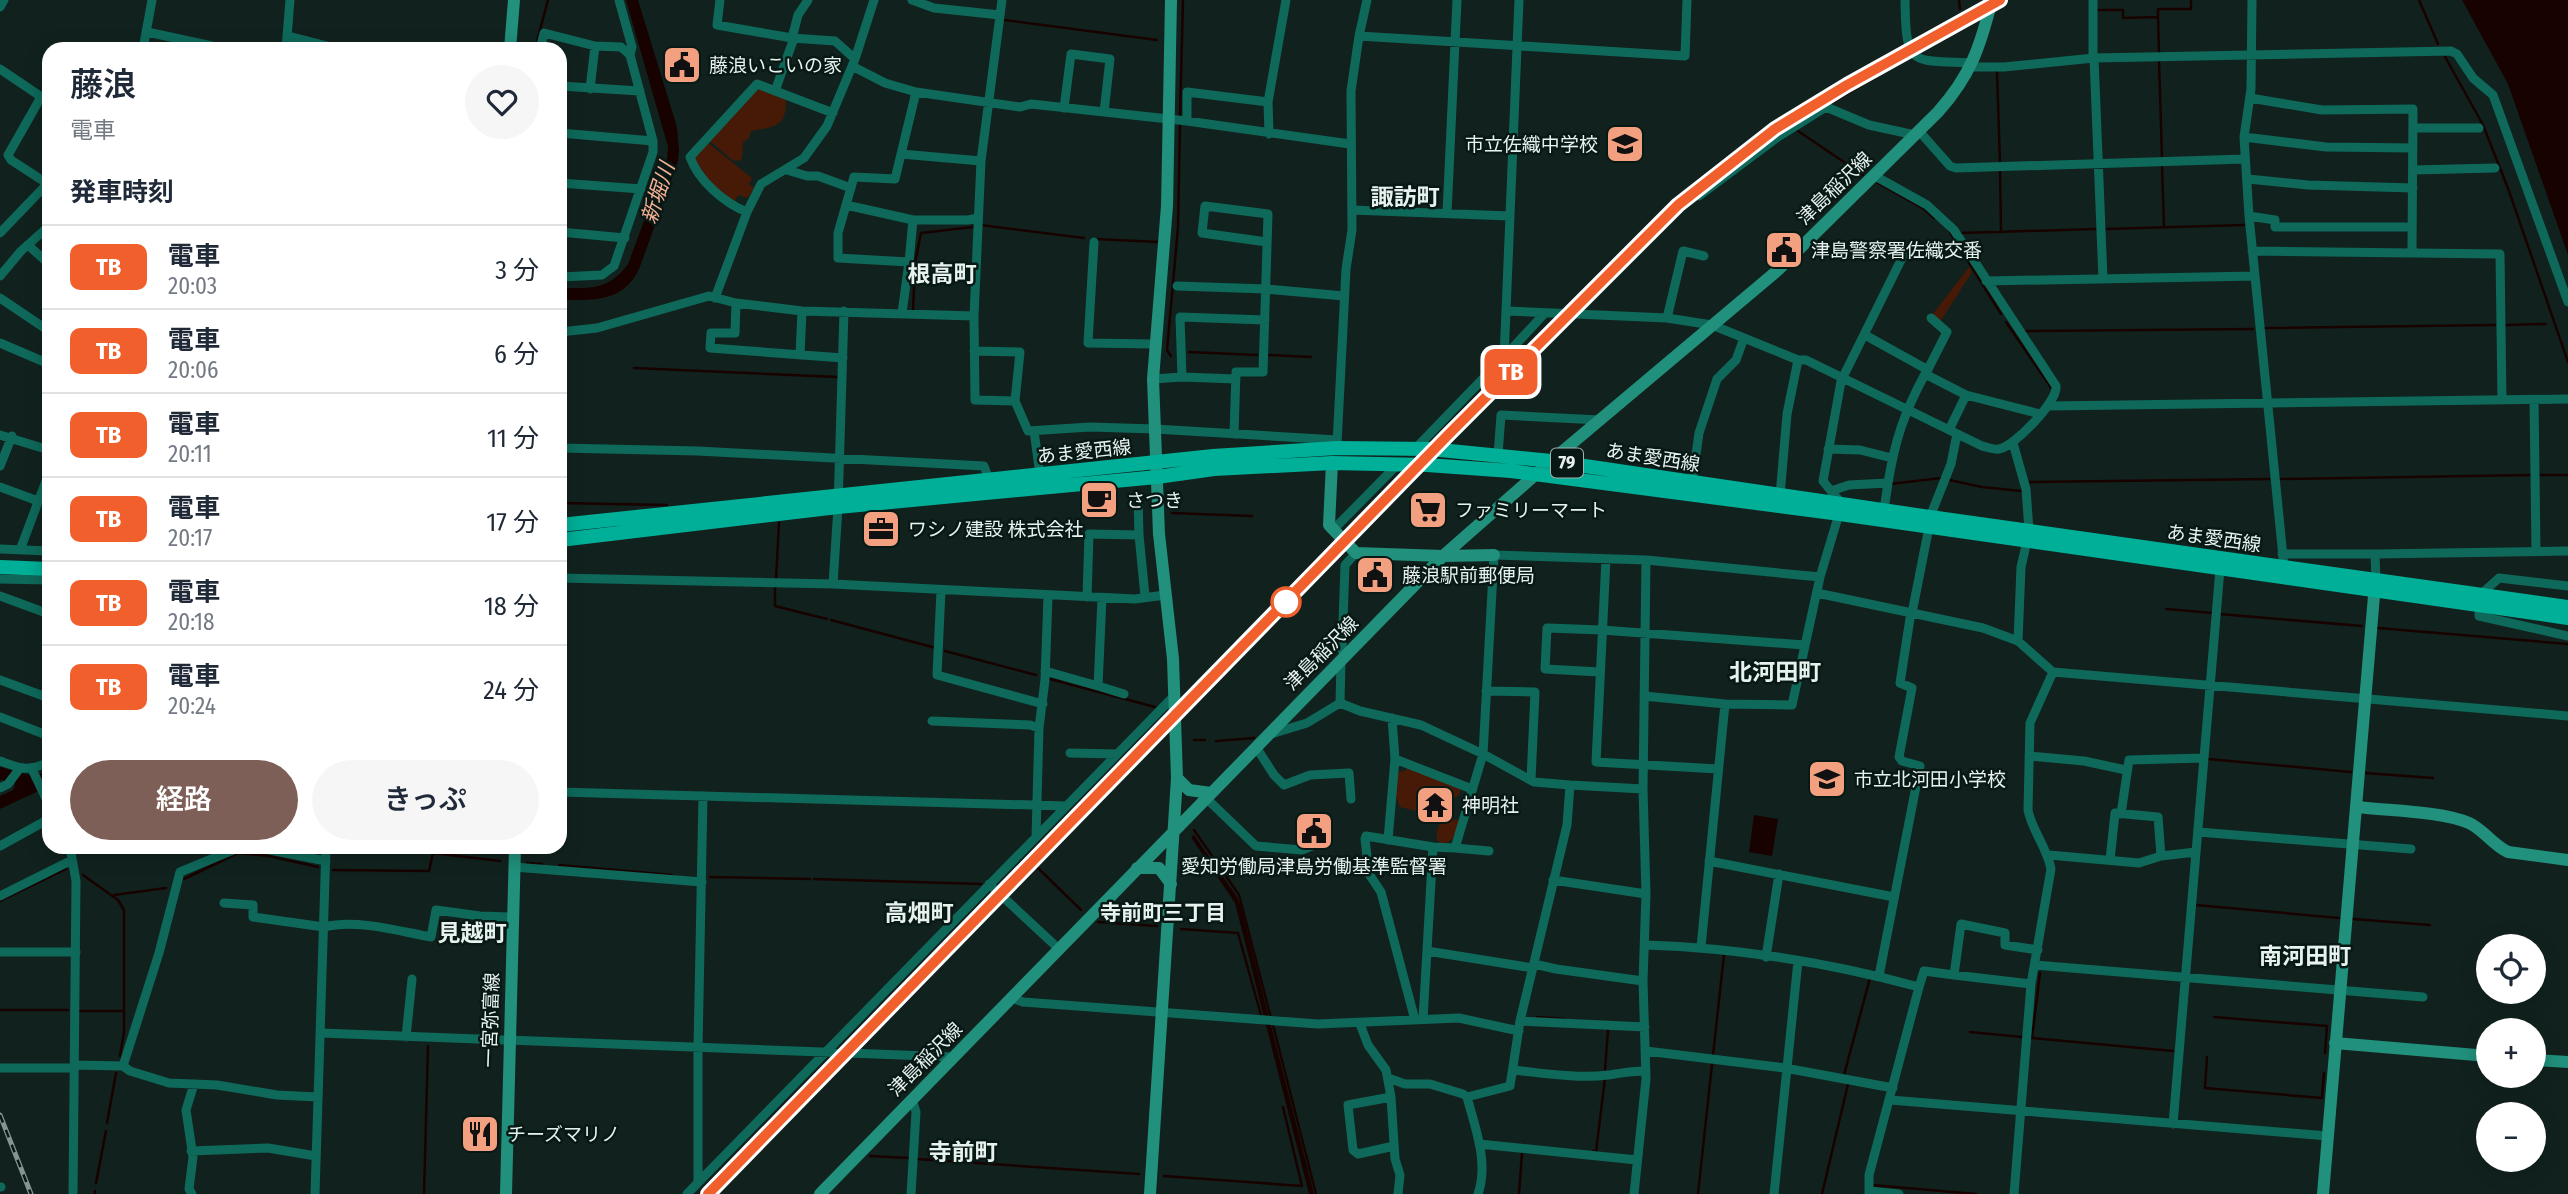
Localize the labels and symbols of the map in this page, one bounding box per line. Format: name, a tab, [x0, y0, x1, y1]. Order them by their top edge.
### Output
public building icon: 藤浪いこいの家	[661, 44, 703, 86]
place label: 藤浪いこいの家	[709, 54, 842, 77]
school or university icon: 市立佐織中学校	[1604, 123, 1646, 165]
place label: 市立佐織中学校	[1465, 133, 1598, 156]
street label: 津島稲沢線	[1792, 147, 1877, 230]
water label: 新堀川	[636, 157, 681, 227]
district label: 諏訪町	[1371, 183, 1440, 211]
public building icon: 津島警察署佐織交番	[1763, 229, 1805, 271]
place label: 津島警察署佐織交番	[1811, 239, 1982, 262]
district label: 根高町	[908, 260, 977, 288]
line badge: TB	[1480, 349, 1542, 395]
street label: あま愛西線	[1036, 435, 1133, 468]
street label: あま愛西線	[1604, 439, 1702, 476]
road number: 79	[1551, 448, 1583, 477]
cafe icon: さつき	[1078, 479, 1120, 521]
place label: さつき	[1126, 489, 1183, 512]
supermarket icon: ファミリーマート	[1407, 489, 1449, 531]
place label: ファミリーマート	[1455, 499, 1607, 522]
office icon: ワシノ建設 株式会社	[860, 508, 902, 550]
place label: ワシノ建設 株式会社	[908, 518, 1083, 541]
street label: あま愛西線	[2165, 520, 2263, 556]
public building icon: 藤浪駅前郵便局	[1354, 554, 1396, 596]
place label: 藤浪駅前郵便局	[1402, 564, 1535, 587]
unlabelled marker	[1271, 587, 1301, 617]
street label: 津島稲沢線	[1280, 612, 1363, 695]
district label: 北河田町	[1729, 658, 1821, 686]
school or university icon: 市立北河田小学校	[1806, 758, 1848, 800]
place label: 市立北河田小学校	[1854, 768, 2006, 791]
temple icon: 神明社	[1414, 784, 1456, 826]
place label: 神明社	[1462, 794, 1519, 817]
public building icon: 愛知労働局津島労働基準監督署	[1293, 810, 1335, 852]
place label: 愛知労働局津島労働基準監督署	[1181, 855, 1447, 878]
district label: 高畑町	[885, 899, 954, 927]
district label: 寺前町三丁目	[1100, 900, 1226, 926]
district label: 見越町	[438, 919, 507, 947]
district label: 南河田町	[2259, 942, 2351, 970]
street label: 一宮弥富線	[477, 972, 504, 1068]
street label: 津島稲沢線	[884, 1018, 967, 1101]
restaurant icon: チーズマリノ	[459, 1113, 501, 1155]
place label: チーズマリノ	[507, 1123, 620, 1146]
district label: 寺前町	[929, 1138, 998, 1166]

